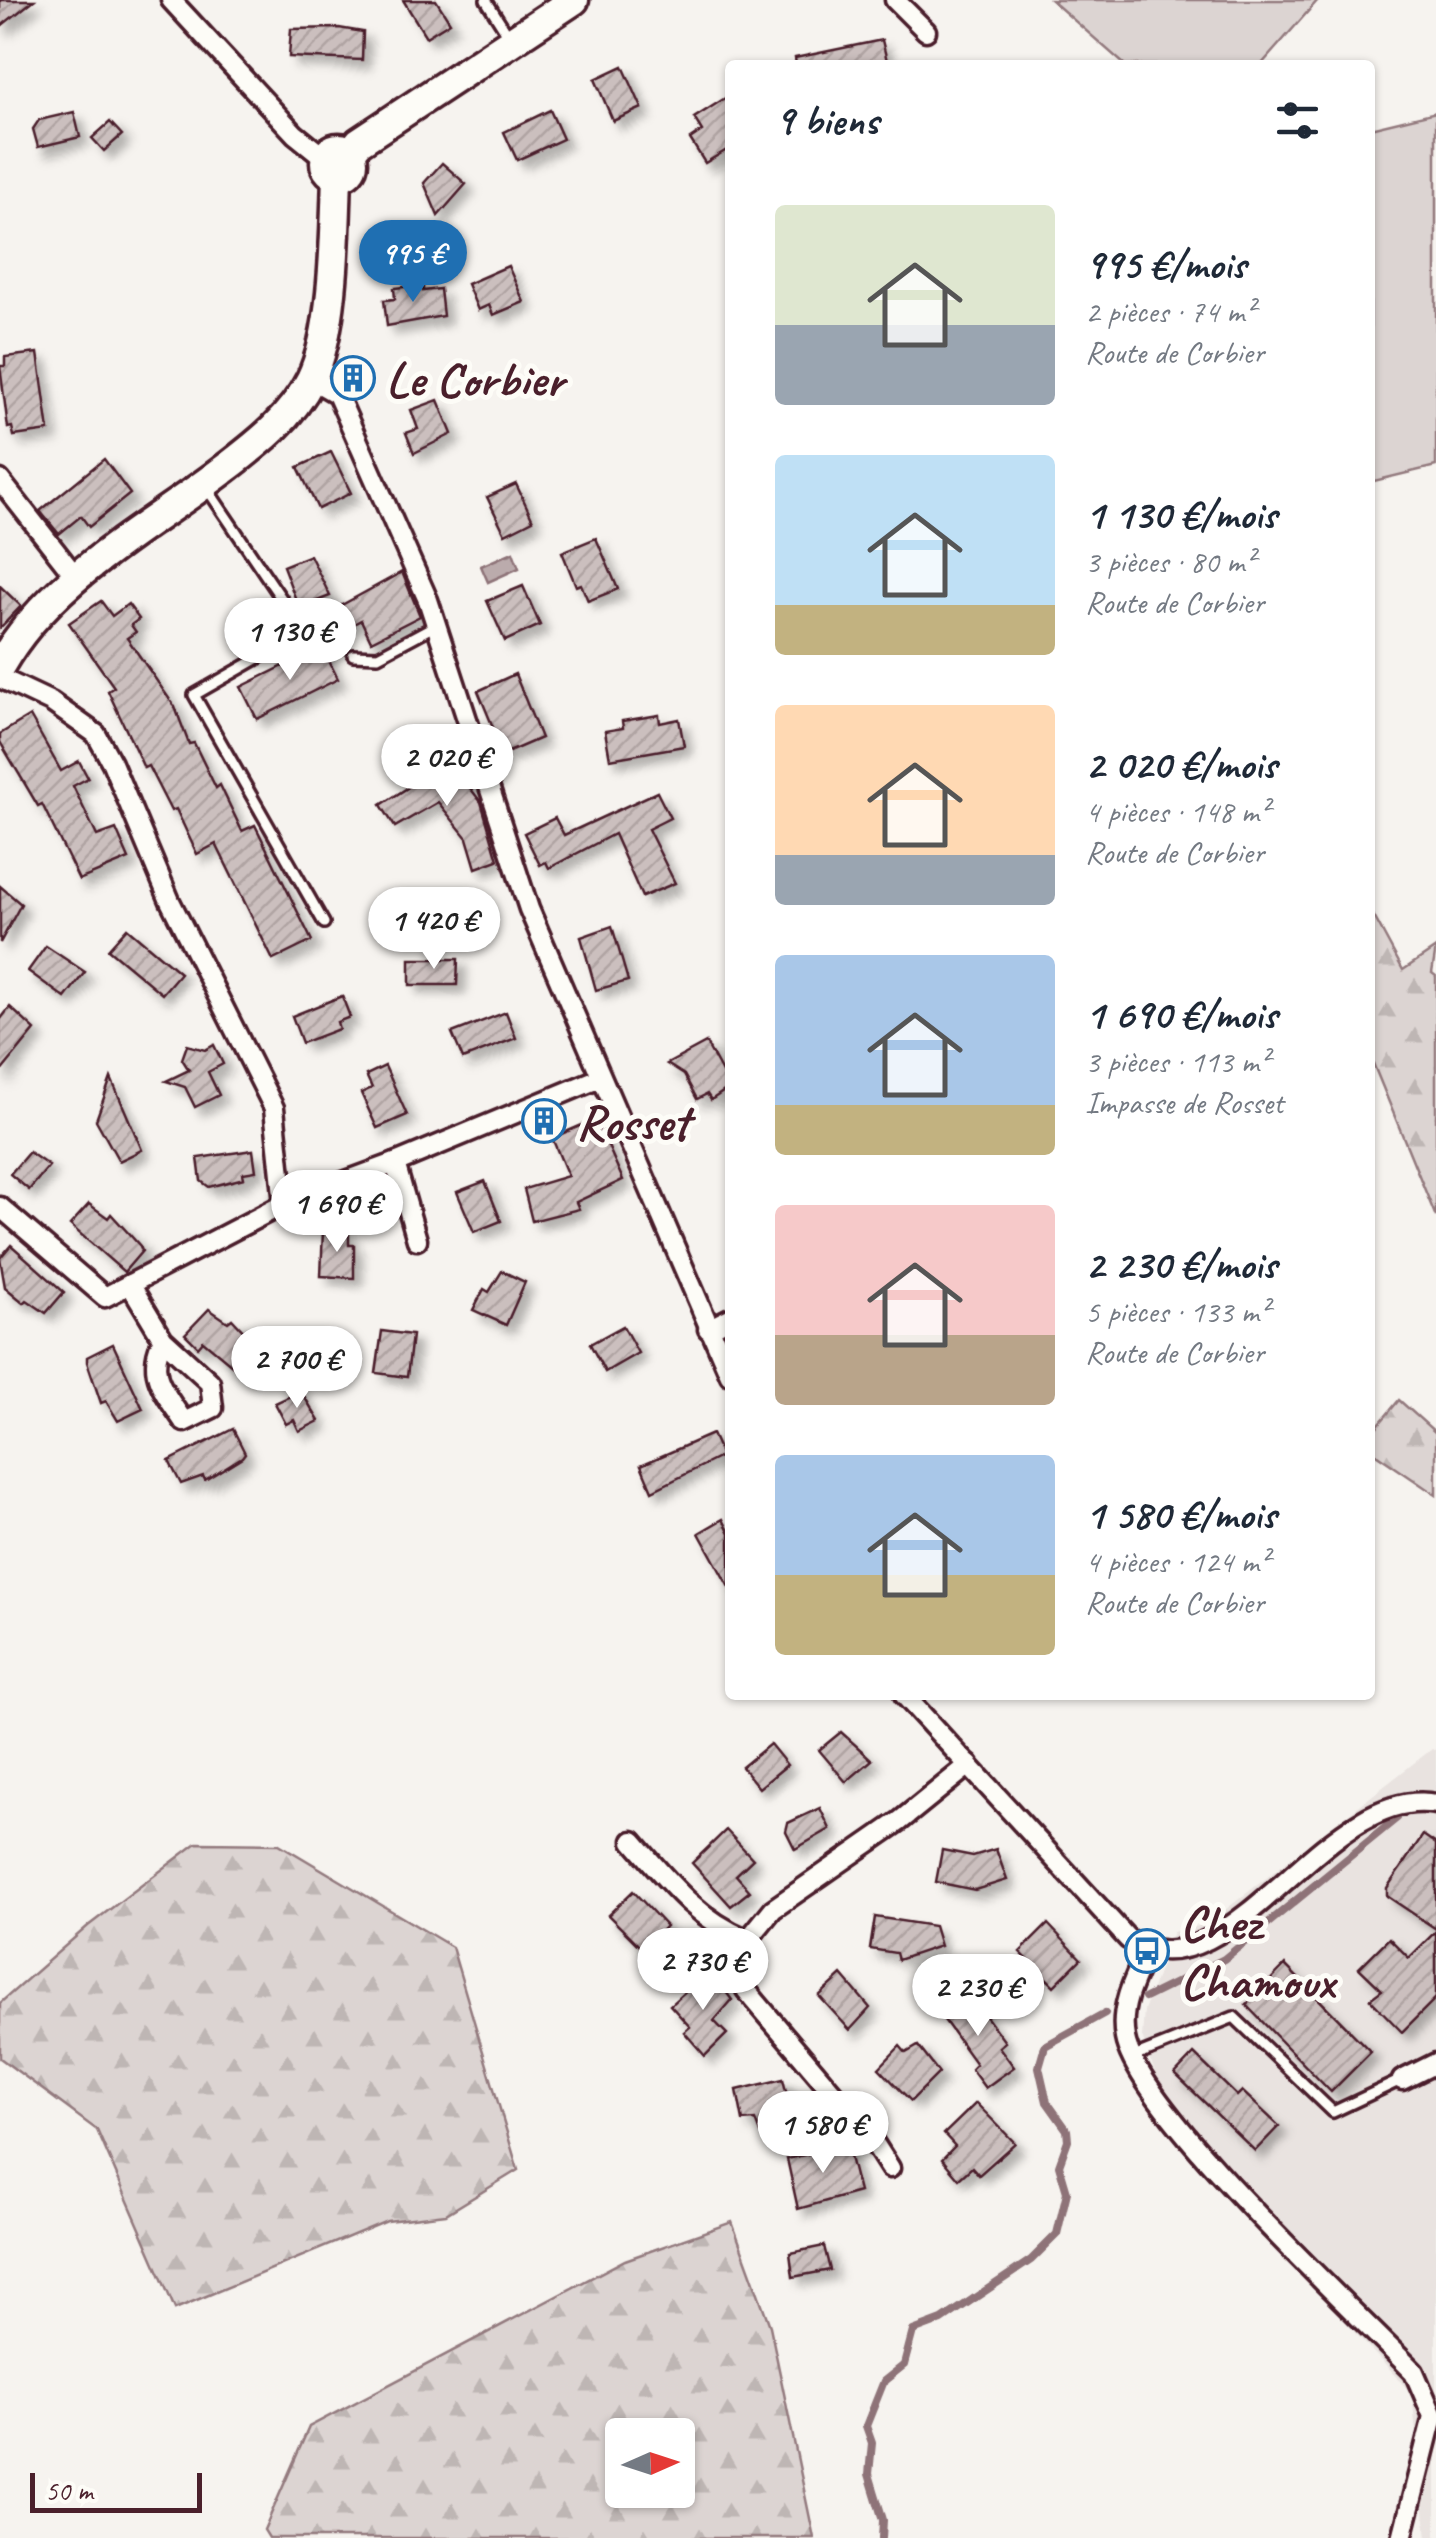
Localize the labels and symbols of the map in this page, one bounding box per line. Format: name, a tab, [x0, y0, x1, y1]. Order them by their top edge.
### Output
pin: 995 €	[343, 220, 483, 305]
place label: Le Corbier	[386, 348, 568, 411]
building icon: Le Corbier	[330, 355, 376, 401]
pin: 1 130 €	[198, 598, 382, 683]
pin: 2 020 €	[355, 724, 539, 809]
pin: 1 420 €	[342, 887, 526, 972]
place label: Rosset	[576, 1091, 696, 1154]
building icon: Rosset	[521, 1098, 567, 1144]
pin: 1 690 €	[245, 1170, 429, 1255]
pin: 2 700 €	[205, 1326, 389, 1411]
place label: Chez Chamoux	[1180, 1892, 1338, 2013]
pin: 2 730 €	[611, 1928, 795, 2013]
bus stop icon: Chez Chamoux	[1124, 1928, 1170, 1974]
pin: 2 230 €	[886, 1954, 1070, 2039]
pin: 1 580 €	[731, 2091, 915, 2176]
north arrow	[605, 2418, 695, 2508]
scale bar	[30, 2468, 202, 2512]

